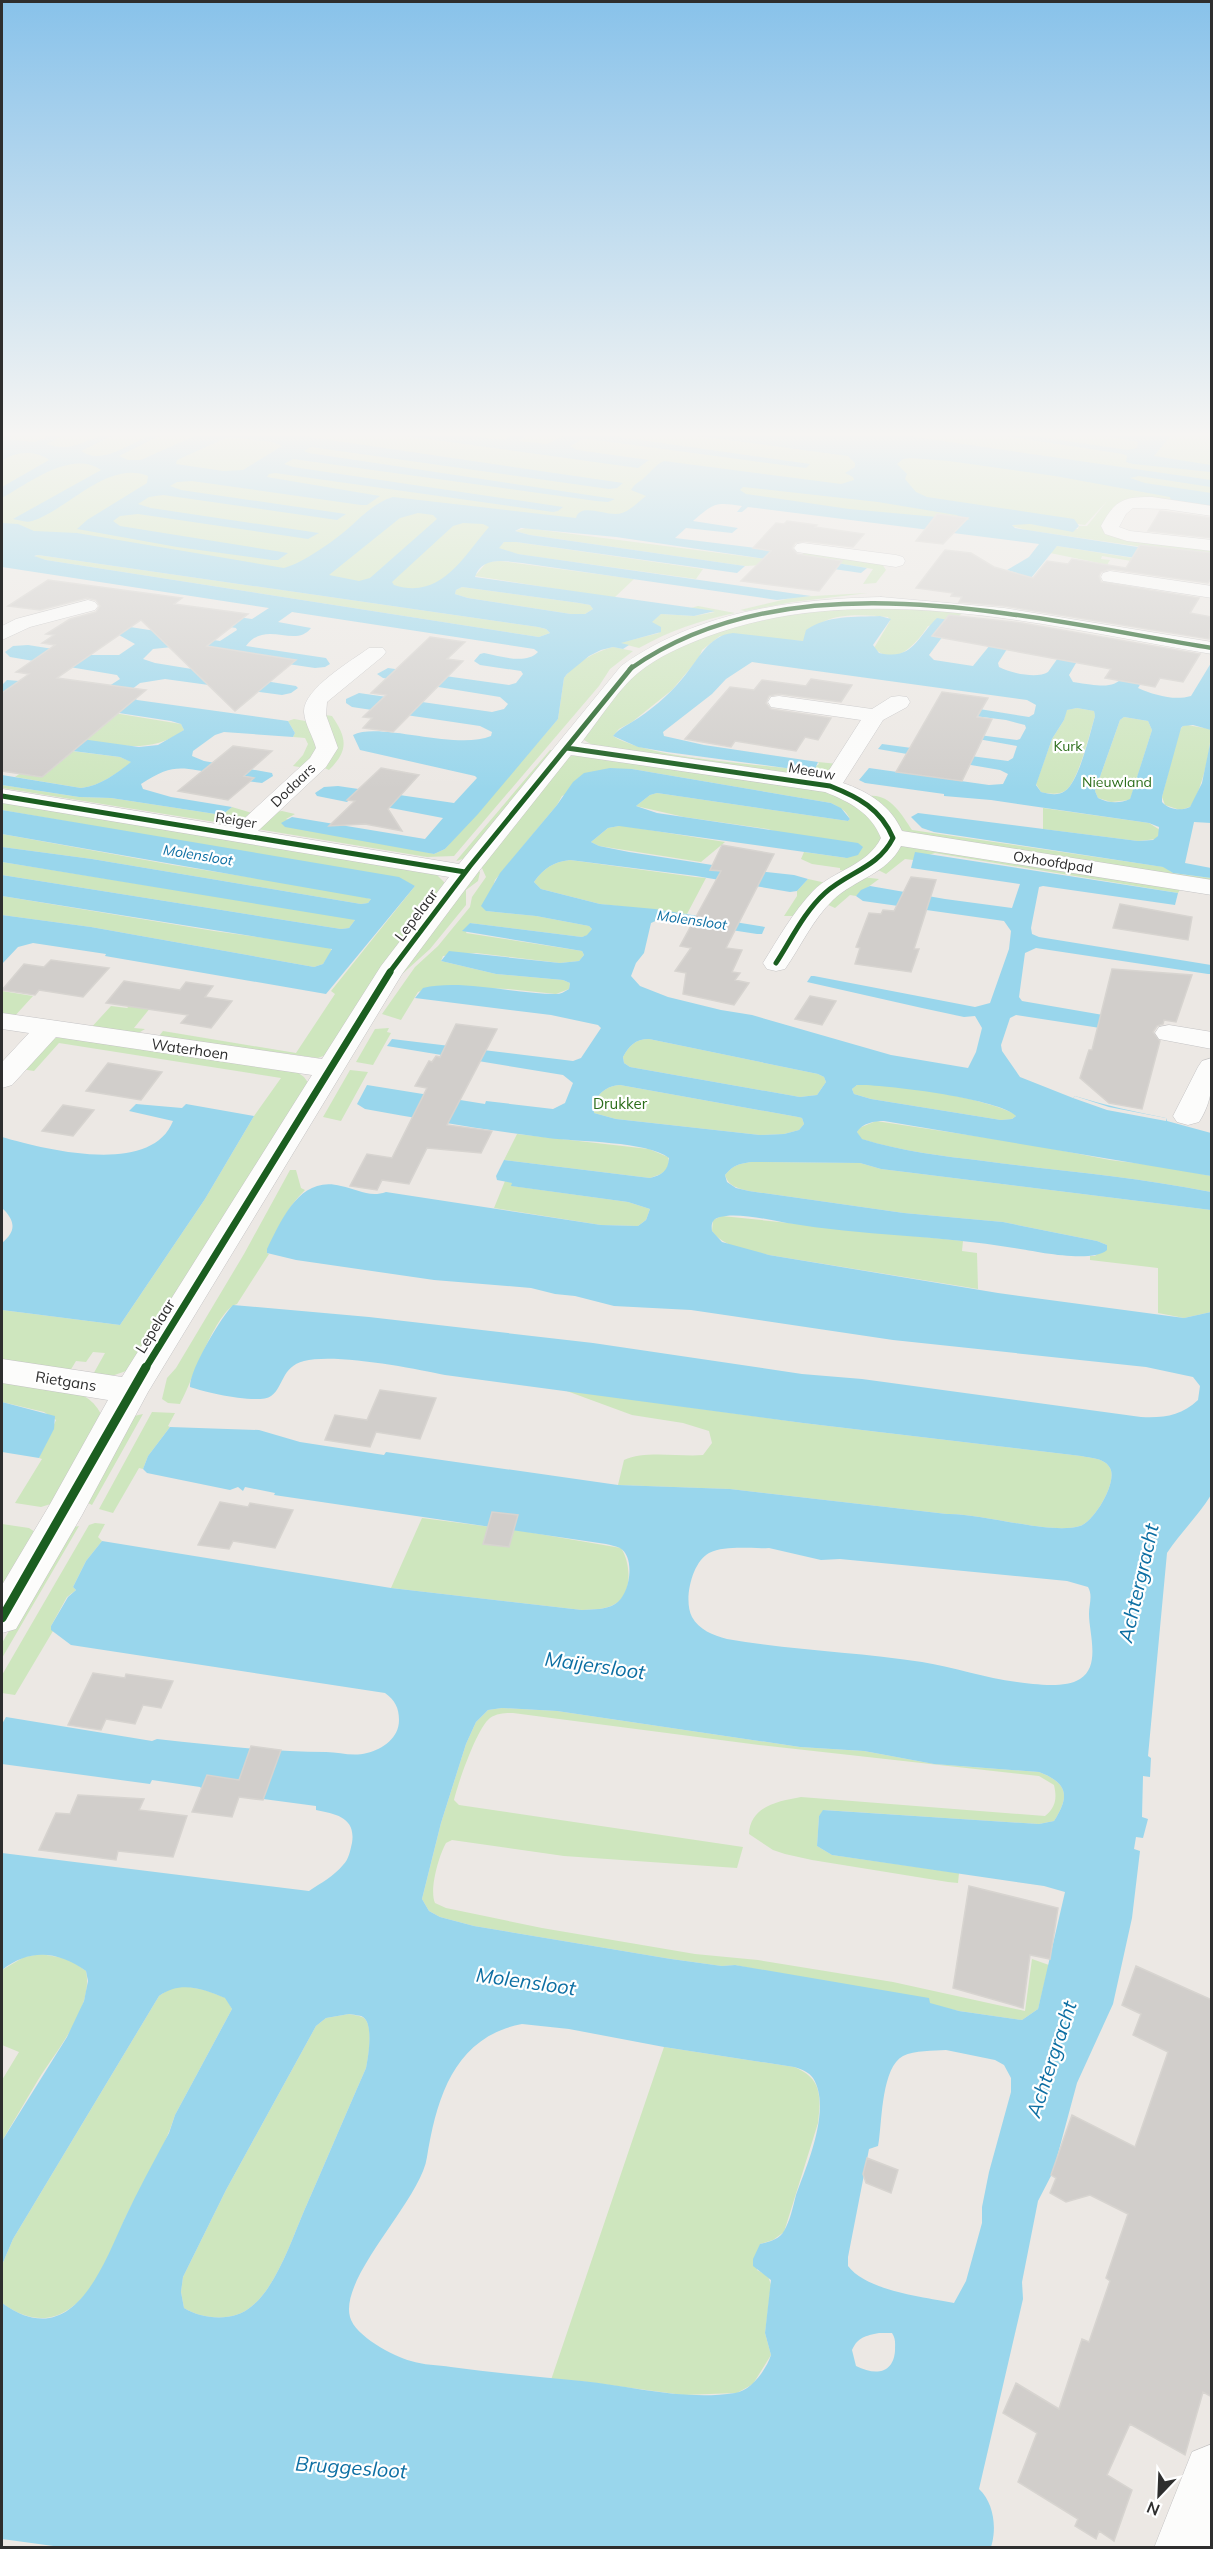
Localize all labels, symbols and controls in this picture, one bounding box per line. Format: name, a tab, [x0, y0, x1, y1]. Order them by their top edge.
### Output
park label: Kurk	[1053, 737, 1083, 755]
street label: Meeuw	[787, 758, 837, 784]
street label: Dodaars	[267, 759, 319, 811]
park label: Nieuwland	[1082, 773, 1152, 791]
street label: Reiger	[214, 808, 259, 832]
water label: Molensloot	[162, 841, 235, 870]
street label: Oxhoofdpad	[1012, 847, 1094, 877]
street label: Lepelaar	[390, 885, 442, 945]
water label: Molensloot	[656, 906, 729, 934]
street label: Waterhoen	[150, 1034, 230, 1064]
park label: Drukker	[593, 1094, 648, 1113]
street label: Lepelaar	[131, 1295, 179, 1357]
street label: Rietgans	[34, 1367, 98, 1395]
water label: Achtergracht	[1112, 1520, 1164, 1646]
water label: Maijersloot	[543, 1646, 648, 1685]
water label: Molensloot	[475, 1962, 578, 2001]
water label: Achtergracht	[1020, 1997, 1082, 2121]
water label: Bruggesloot	[294, 2451, 409, 2483]
north arrow	[1129, 2465, 1189, 2525]
text: N	[1144, 2497, 1163, 2520]

